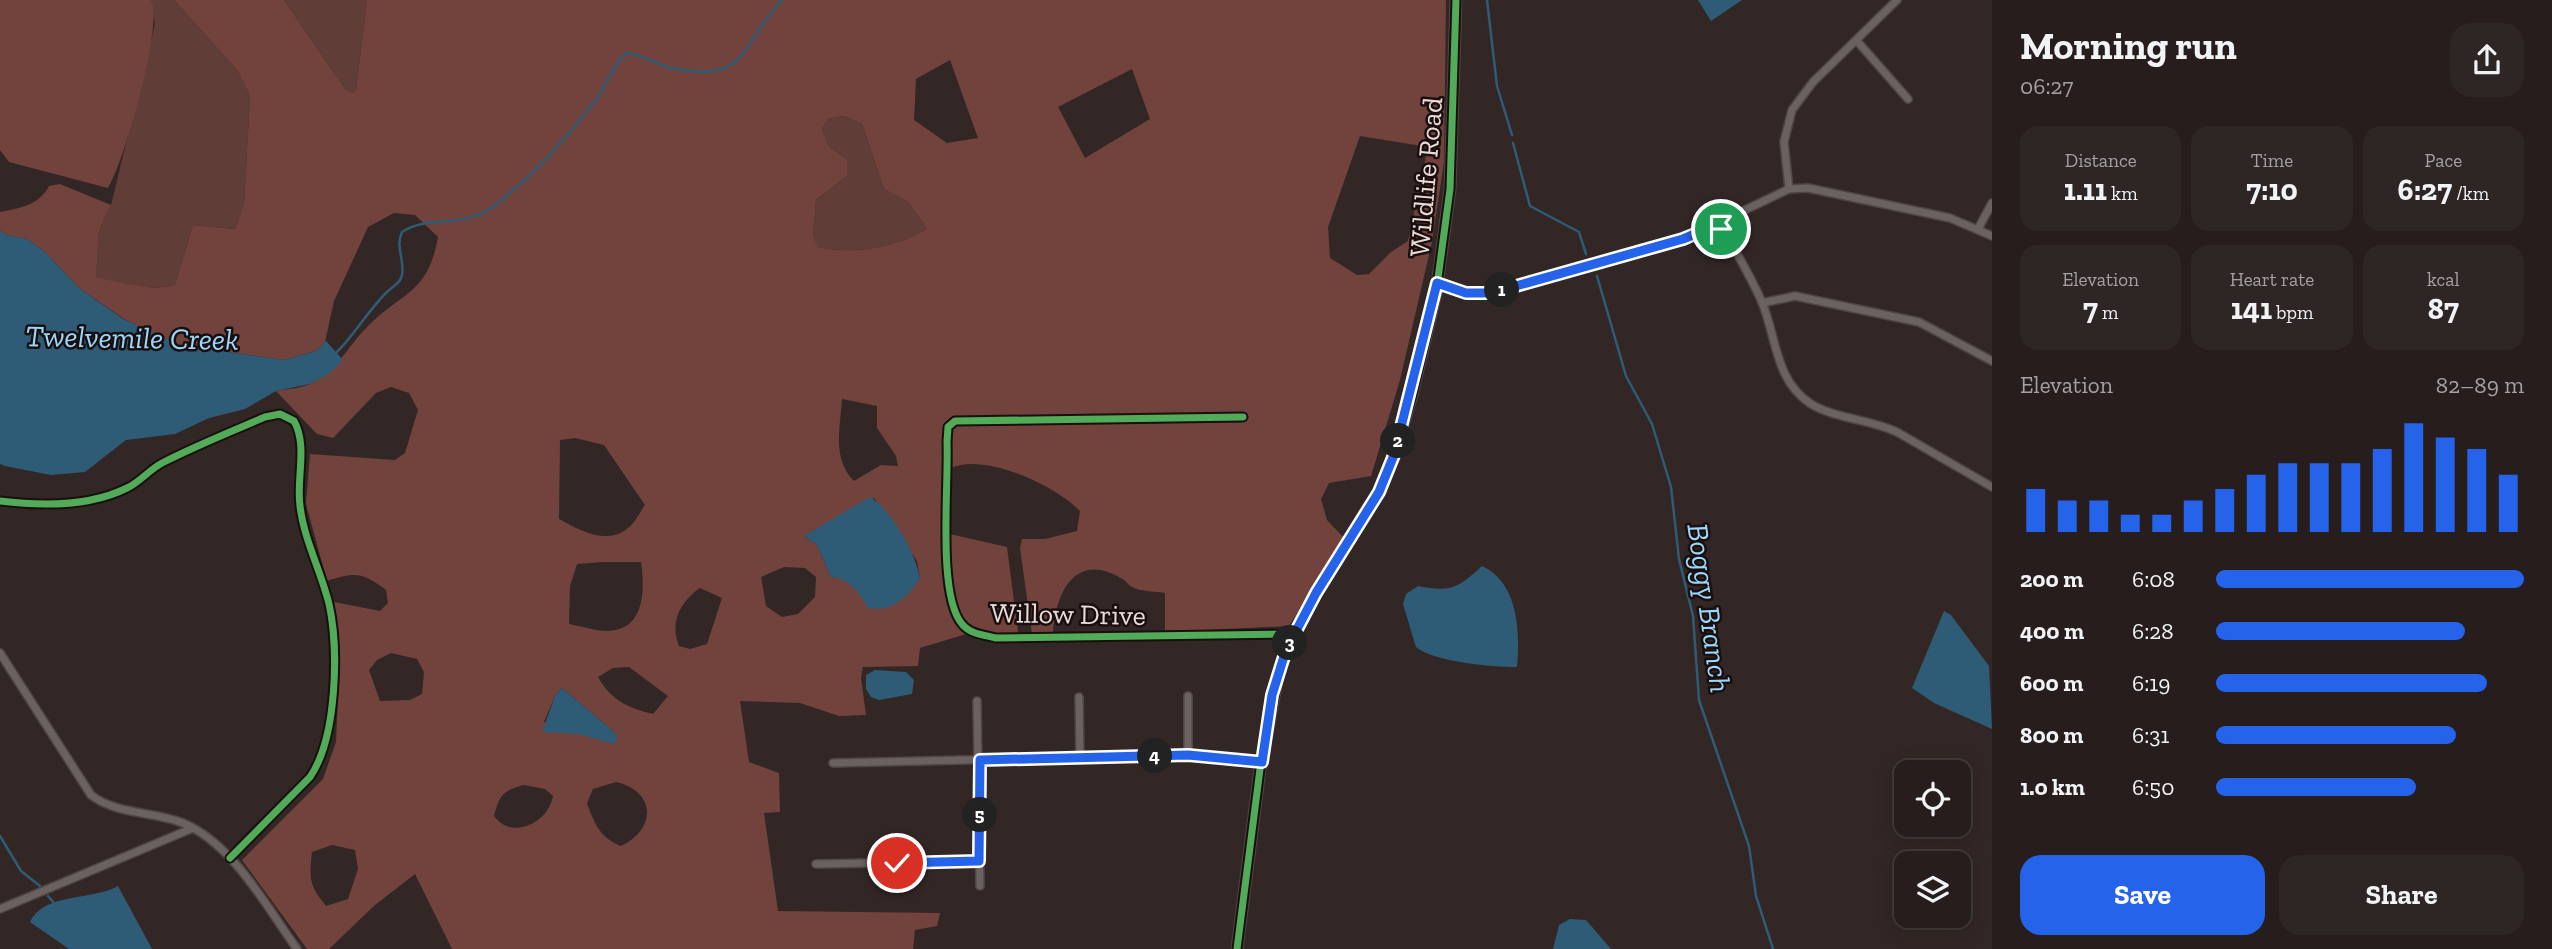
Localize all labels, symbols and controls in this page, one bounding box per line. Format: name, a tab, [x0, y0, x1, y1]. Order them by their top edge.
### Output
text: Morning run	[2020, 23, 2237, 69]
button: share	[2450, 23, 2524, 97]
text: 06:27	[2020, 72, 2073, 100]
street label: Wildlife Road	[1403, 96, 1449, 258]
text: Distance	[2065, 149, 2137, 172]
text: Time	[2251, 149, 2293, 172]
text: Pace	[2424, 149, 2462, 172]
text: 1.11	[2064, 172, 2107, 208]
text: 7:10	[2246, 172, 2298, 208]
text: 6:27	[2398, 172, 2452, 208]
text: km	[2107, 182, 2138, 205]
text: /km	[2452, 182, 2489, 205]
pin	[1691, 199, 1751, 259]
icon: arrive	[1702, 210, 1740, 248]
text: Elevation	[2062, 268, 2139, 291]
text: Heart rate	[2230, 268, 2314, 291]
text: kcal	[2427, 268, 2460, 291]
pin: 1	[1484, 272, 1520, 308]
text: 1	[1498, 278, 1505, 301]
text: 7	[2083, 291, 2098, 327]
text: 141	[2231, 291, 2272, 327]
text: 87	[2428, 291, 2459, 327]
text: m	[2098, 301, 2118, 324]
text: bpm	[2272, 301, 2313, 324]
water label: Twelvemile Creek	[25, 318, 239, 358]
text: Elevation	[2020, 371, 2113, 399]
text: 82–89 m	[2436, 371, 2524, 399]
pin: 2	[1380, 424, 1416, 458]
text: 2	[1392, 429, 1403, 452]
water label: Boggy Branch	[1679, 521, 1739, 695]
text: 200 m	[2020, 565, 2083, 593]
text: 6:08	[2132, 565, 2175, 593]
street label: Willow Drive	[990, 596, 1146, 632]
text: 400 m	[2020, 617, 2084, 645]
text: 6:28	[2132, 617, 2174, 645]
pin: 3	[1272, 626, 1308, 660]
text: 3	[1284, 631, 1295, 654]
text: 600 m	[2020, 669, 2083, 697]
text: 6:19	[2132, 669, 2170, 697]
text: 800 m	[2020, 721, 2083, 749]
text: 6:31	[2132, 721, 2169, 749]
pin: 4	[1138, 738, 1172, 774]
text: 4	[1149, 744, 1160, 767]
map controls	[1894, 760, 1971, 928]
button: locate	[1894, 760, 1971, 837]
text: 1.0 km	[2020, 773, 2085, 801]
text: 6:50	[2132, 773, 2174, 801]
pin: 5	[962, 798, 998, 832]
text: 5	[975, 803, 984, 826]
pin	[867, 833, 927, 893]
icon: check	[878, 844, 916, 882]
button: layers	[1894, 851, 1971, 928]
button: Save	[2020, 855, 2265, 935]
button: Share	[2279, 855, 2524, 935]

